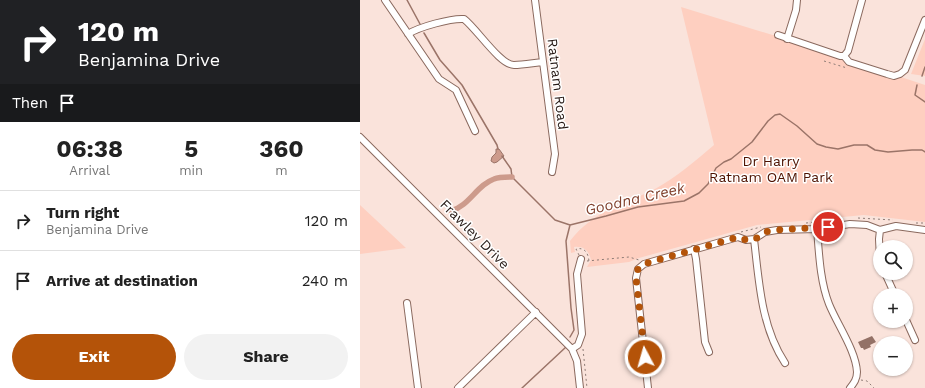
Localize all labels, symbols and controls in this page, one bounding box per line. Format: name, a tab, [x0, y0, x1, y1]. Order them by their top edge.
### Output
text: 120 m	[78, 15, 159, 48]
icon: right	[12, 16, 64, 68]
street label: Ratnam Road	[544, 38, 572, 130]
text: Benjamina Drive	[78, 49, 220, 70]
icon: arrive	[56, 92, 78, 114]
text: Then	[12, 94, 48, 112]
text: 06:38	[56, 135, 123, 163]
text: 5	[184, 135, 198, 163]
text: 360	[259, 135, 304, 163]
park label: Dr Harry Ratnam OAM Park	[709, 153, 833, 185]
text: Arrival	[69, 163, 110, 178]
text: min	[179, 163, 203, 178]
text: m	[275, 163, 288, 178]
water label: Goodna Creek	[583, 179, 687, 219]
street label: Frawley Drive	[437, 196, 513, 272]
text: Turn right	[46, 204, 119, 222]
icon: right	[12, 210, 34, 232]
pin	[811, 210, 845, 244]
text: 120 m	[305, 212, 348, 230]
icon: arrive	[817, 216, 839, 238]
text: Benjamina Drive	[46, 222, 149, 237]
map controls	[873, 240, 913, 376]
button: search	[873, 240, 913, 280]
icon: arrive	[12, 270, 34, 292]
text: Arrive at destination	[46, 272, 198, 290]
text: 240 m	[302, 272, 348, 290]
button: +	[873, 288, 913, 328]
button: Exit	[12, 334, 176, 380]
button: Share	[184, 334, 348, 380]
position arrow	[624, 336, 666, 378]
button: −	[873, 336, 913, 376]

